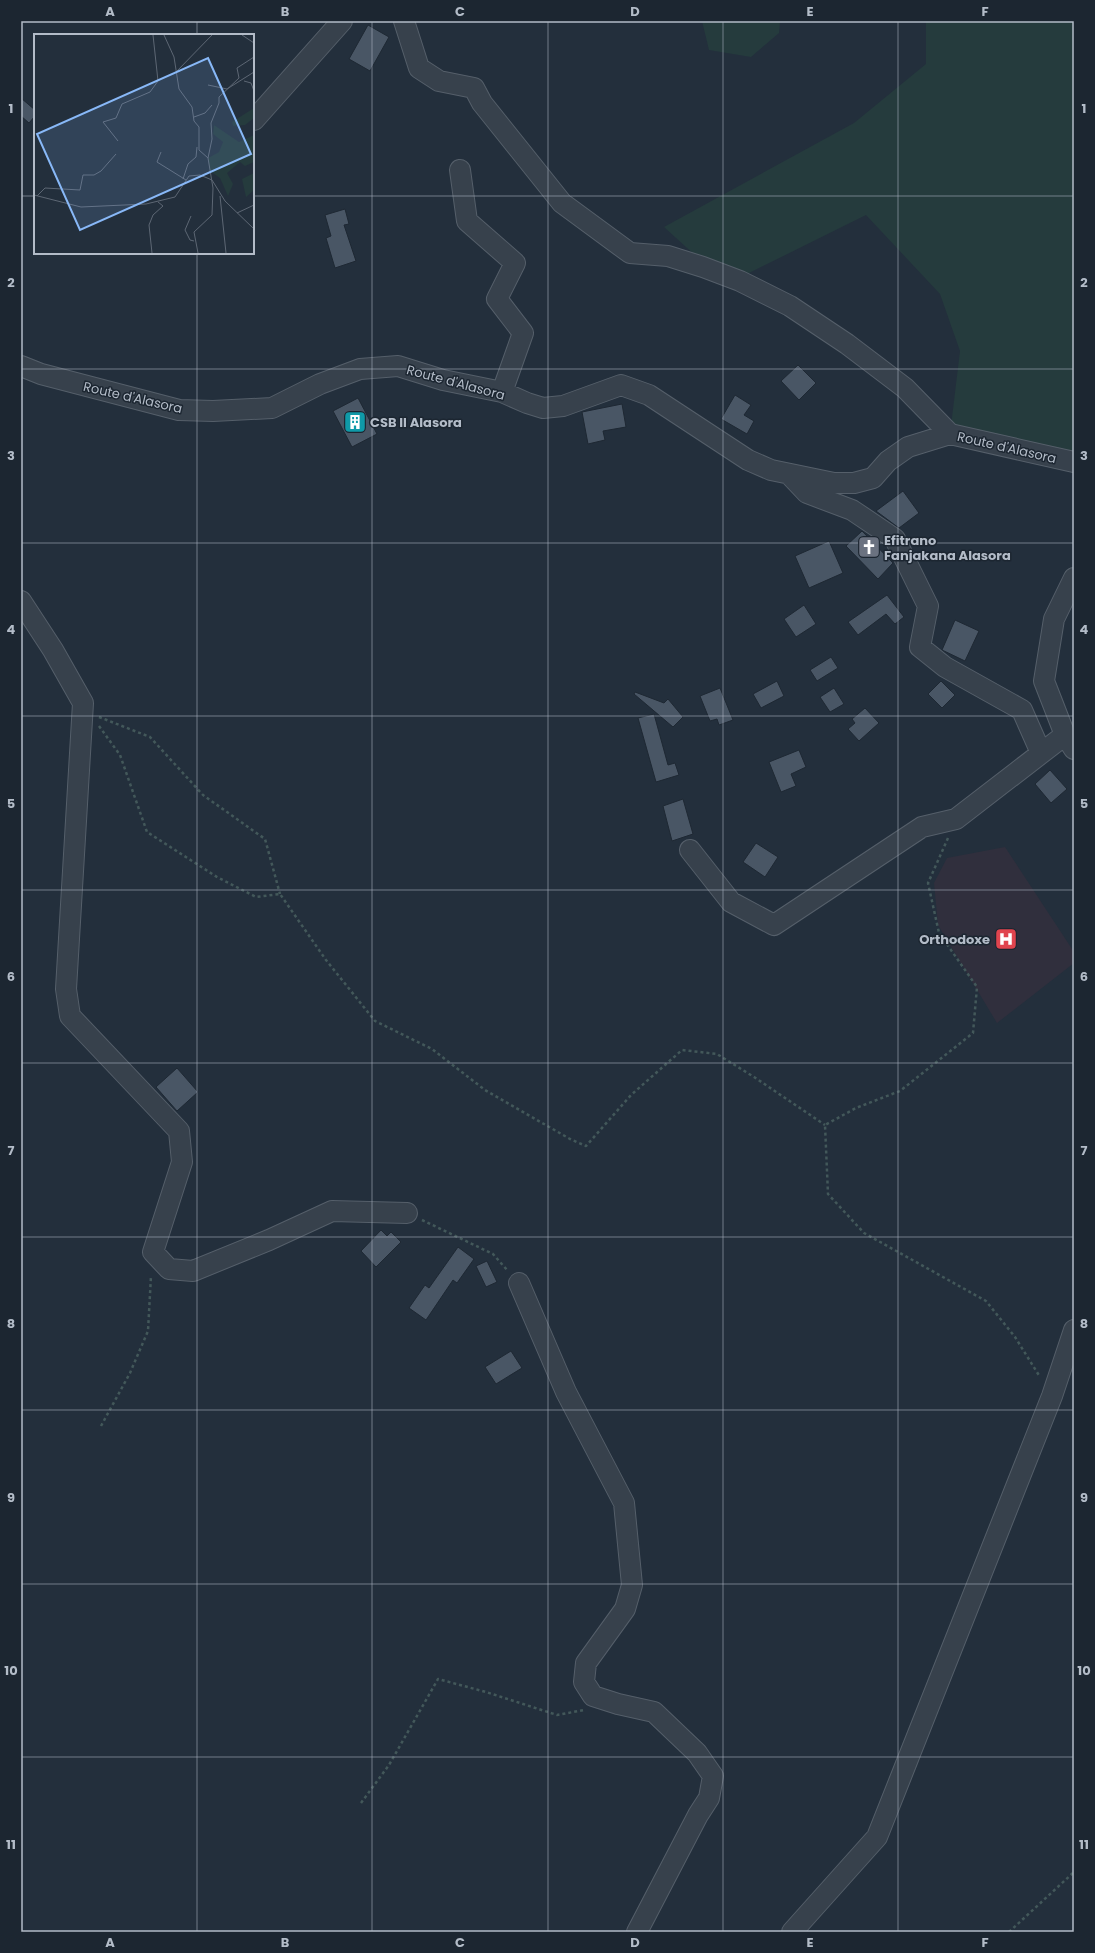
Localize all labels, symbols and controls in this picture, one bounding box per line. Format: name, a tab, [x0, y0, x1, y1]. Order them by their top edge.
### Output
text: A	[105, 2, 115, 21]
text: B	[281, 2, 290, 21]
text: C	[455, 2, 465, 21]
text: D	[630, 2, 640, 21]
text: E	[806, 2, 814, 21]
text: F	[981, 2, 989, 21]
inset map	[34, 34, 254, 254]
text: 1	[9, 99, 13, 118]
text: 1	[1082, 99, 1086, 118]
text: 2	[7, 273, 15, 292]
text: 2	[1080, 273, 1088, 292]
street label: Route d'Alasora	[405, 360, 507, 405]
street label: Route d'Alasora	[81, 377, 184, 418]
building icon: CSB II Alasora	[342, 409, 368, 435]
place label: CSB II Alasora	[370, 413, 462, 432]
street label: Route d'Alasora	[955, 427, 1058, 468]
text: 3	[7, 446, 15, 465]
text: 3	[1080, 446, 1088, 465]
place label: Efitrano Fanjakana Alasora	[884, 531, 1011, 565]
church icon: Efitrano Fanjakana Alasora	[856, 534, 882, 560]
text: 4	[7, 620, 16, 639]
text: 4	[1080, 620, 1089, 639]
text: 5	[7, 794, 15, 813]
text: 5	[1080, 794, 1088, 813]
hospital icon: Orthodoxe	[993, 926, 1019, 952]
place label: Orthodoxe	[919, 930, 990, 949]
text: 6	[7, 967, 15, 986]
text: 6	[1080, 967, 1088, 986]
text: 7	[8, 1141, 15, 1160]
text: 7	[1081, 1141, 1088, 1160]
text: 8	[7, 1314, 15, 1333]
text: 8	[1080, 1314, 1088, 1333]
text: 9	[7, 1488, 15, 1507]
text: 9	[1080, 1488, 1088, 1507]
text: 10	[4, 1661, 18, 1680]
text: 10	[1077, 1661, 1091, 1680]
text: 11	[6, 1835, 16, 1854]
text: 11	[1079, 1835, 1089, 1854]
text: A	[105, 1933, 115, 1952]
text: B	[281, 1933, 290, 1952]
text: C	[455, 1933, 465, 1952]
text: D	[630, 1933, 640, 1952]
text: E	[806, 1933, 814, 1952]
text: F	[981, 1933, 989, 1952]

